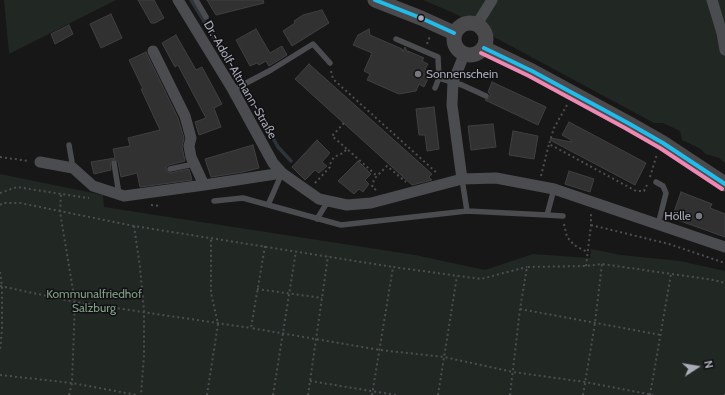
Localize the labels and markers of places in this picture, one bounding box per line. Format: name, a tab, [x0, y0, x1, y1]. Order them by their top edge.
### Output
unlabelled marker	[416, 13, 426, 23]
place label: Sonnenschein	[426, 67, 498, 81]
marker: Sonnenschein	[413, 69, 423, 79]
place label: Hölle	[664, 209, 691, 223]
marker: Hölle	[694, 211, 704, 221]

